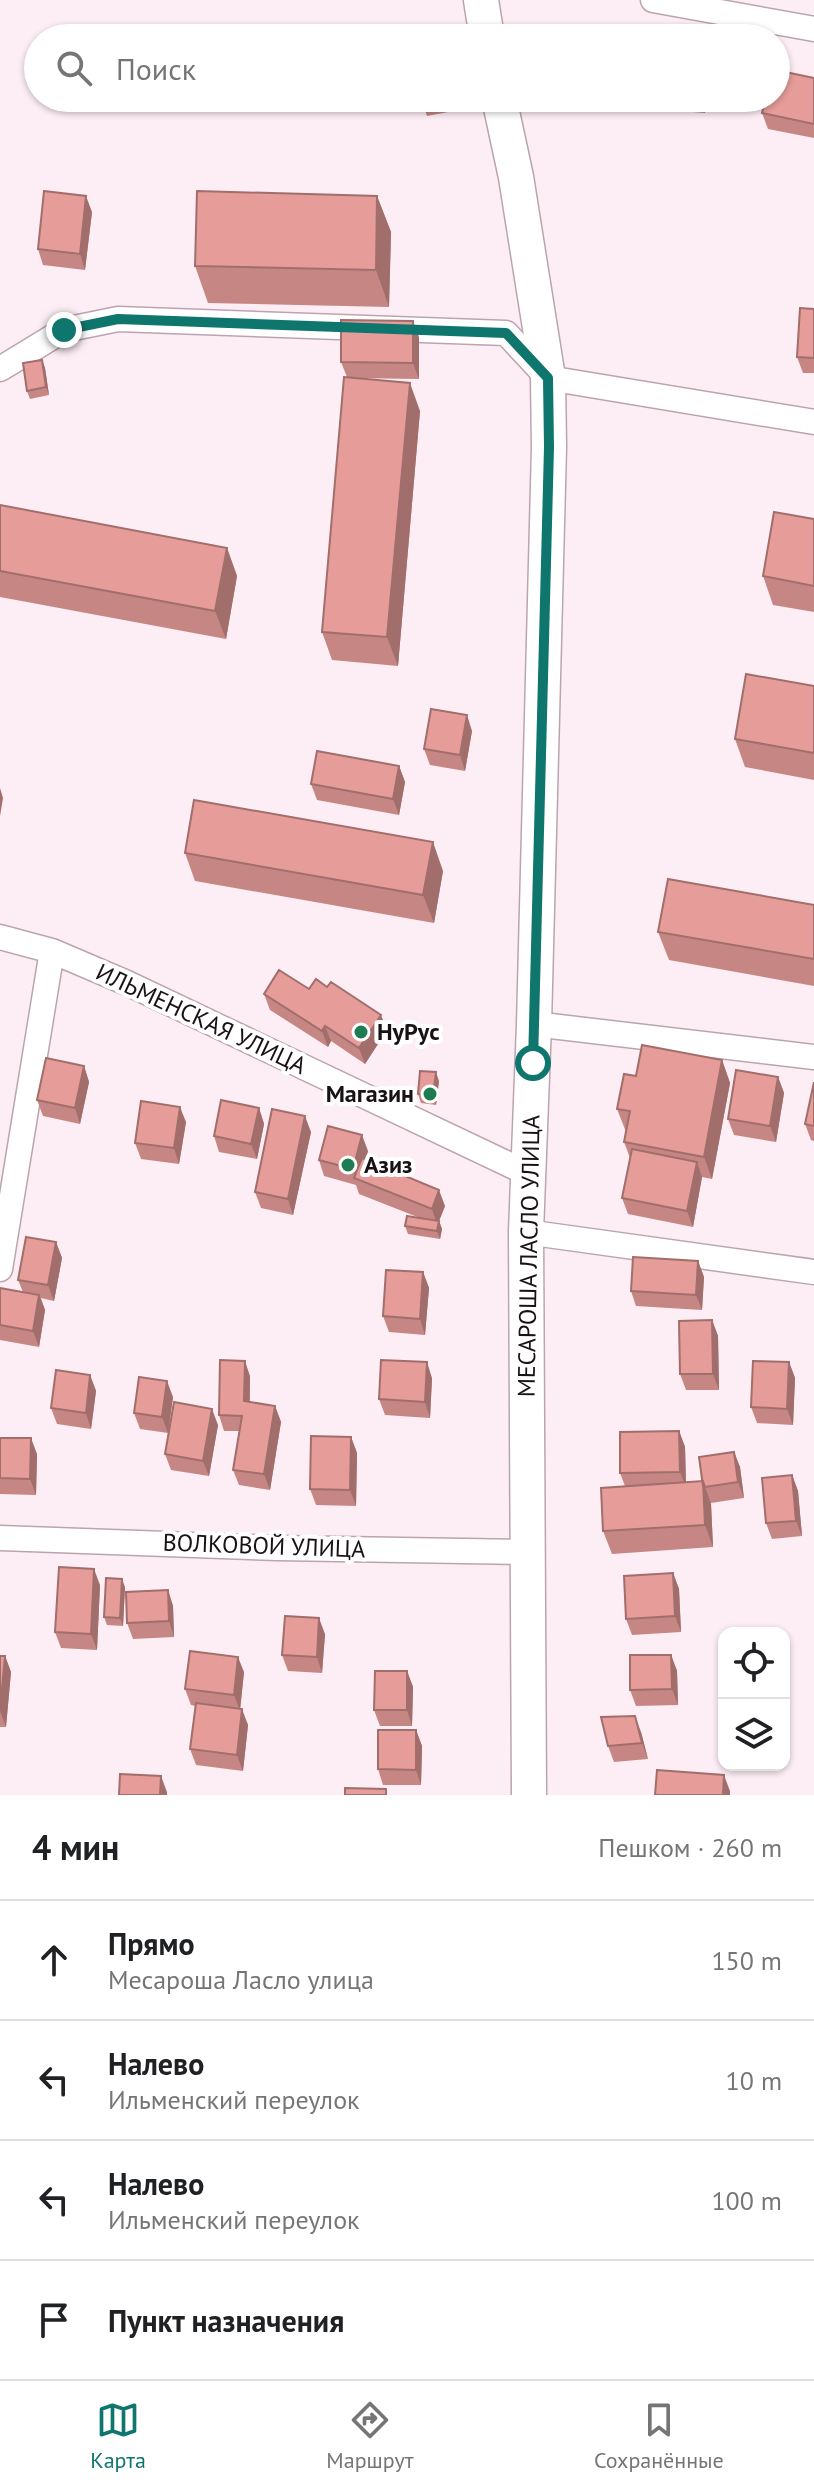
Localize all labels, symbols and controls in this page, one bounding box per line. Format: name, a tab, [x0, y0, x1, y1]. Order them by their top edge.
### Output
search box	[24, 24, 790, 112]
icon: search	[52, 46, 96, 90]
text: Поиск	[116, 49, 196, 88]
route end	[46, 312, 82, 348]
street label: ИЛЬМЕНСКАЯ УЛИЦА	[91, 956, 311, 1081]
place label: НуРус	[377, 1016, 440, 1047]
marker: НуРус	[352, 1023, 370, 1041]
route start	[515, 1045, 551, 1081]
place label: Магазин	[326, 1078, 414, 1109]
marker: Магазин	[421, 1085, 439, 1103]
street label: МЕСАРОША ЛАСЛО УЛИЦА	[511, 1115, 546, 1397]
place label: Азиз	[364, 1149, 412, 1180]
marker: Азиз	[339, 1156, 357, 1174]
street label: ВОЛКОВОЙ УЛИЦА	[162, 1526, 366, 1565]
map controls	[718, 1627, 790, 1771]
button: locate	[718, 1627, 790, 1699]
button: layers	[718, 1699, 790, 1771]
text: 4 мин	[32, 1825, 119, 1869]
text: Пешком · 260 m	[598, 1831, 782, 1864]
text: Прямо	[108, 1924, 195, 1963]
icon: ahead	[32, 1938, 76, 1982]
text: 150 m	[711, 1944, 782, 1977]
text: Месароша Ласло улица	[108, 1963, 374, 1996]
text: Налево	[108, 2044, 204, 2083]
icon: left	[32, 2058, 76, 2102]
text: 10 m	[726, 2064, 782, 2097]
text: Ильменский переулок	[108, 2083, 360, 2116]
text: Налево	[108, 2164, 204, 2203]
icon: left	[32, 2178, 76, 2222]
text: 100 m	[711, 2184, 782, 2217]
text: Ильменский переулок	[108, 2203, 360, 2236]
icon: arrive	[32, 2298, 76, 2342]
text: Пункт назначения	[108, 2301, 344, 2340]
tab: Карта	[90, 2398, 146, 2474]
tab: Маршрут	[326, 2398, 413, 2474]
tab: Сохранённые	[594, 2398, 724, 2474]

